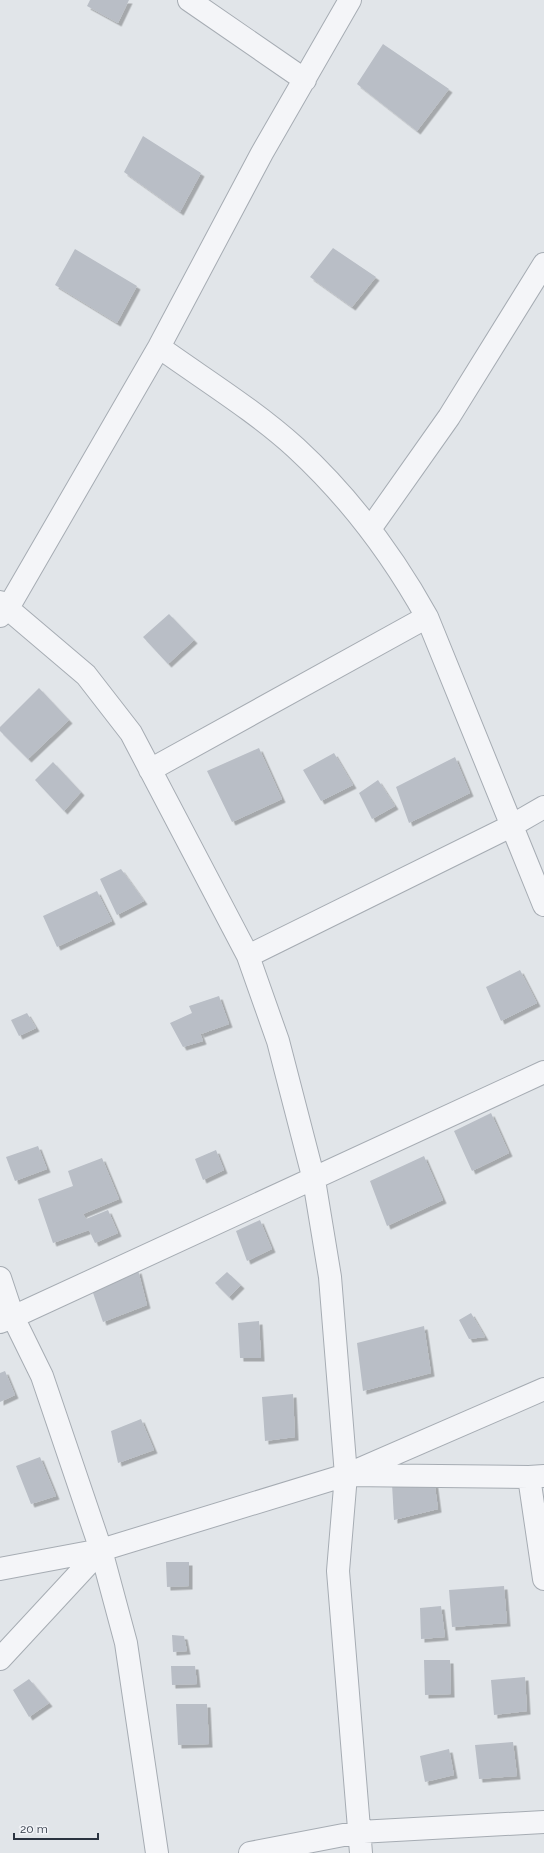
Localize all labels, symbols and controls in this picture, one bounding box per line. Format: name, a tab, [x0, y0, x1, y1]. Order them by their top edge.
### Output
scale bar	[14, 1815, 98, 1841]
text: 20 m	[20, 1822, 48, 1836]

